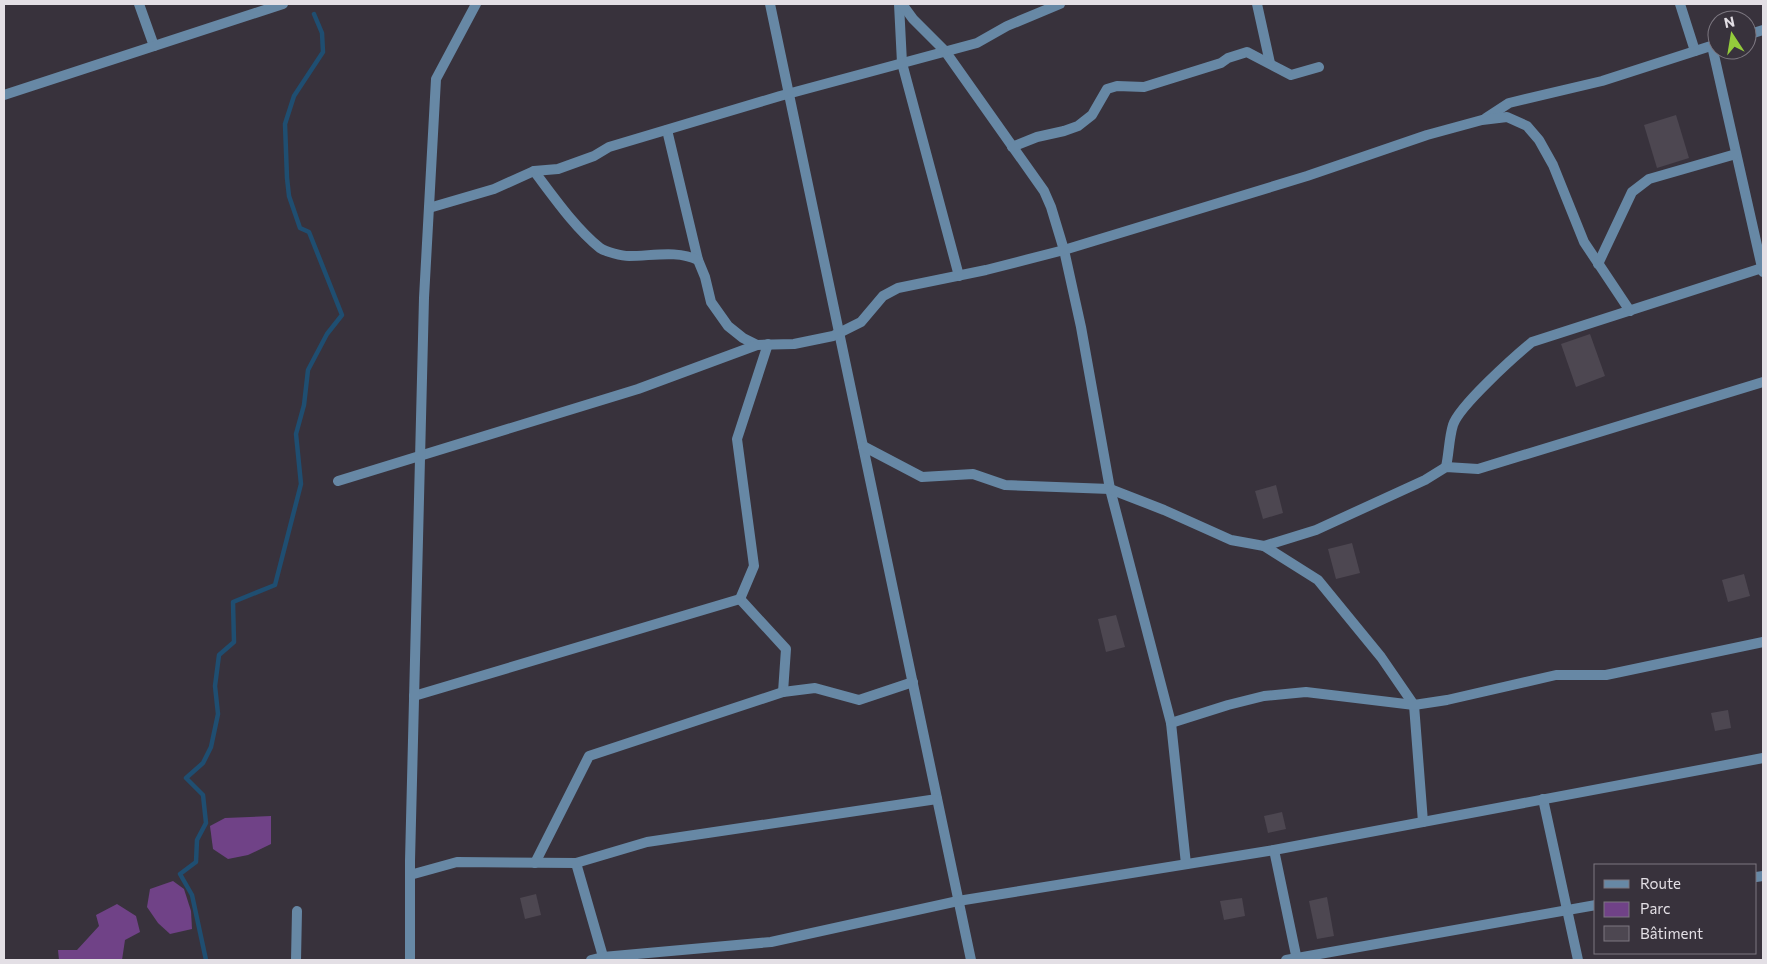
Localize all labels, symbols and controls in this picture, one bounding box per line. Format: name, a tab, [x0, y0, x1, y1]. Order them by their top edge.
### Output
north arrow	[1707, 10, 1757, 60]
text: N	[1722, 12, 1736, 31]
legend	[1594, 864, 1757, 954]
text: Route	[1640, 874, 1681, 892]
text: Parc	[1640, 899, 1670, 917]
text: Bâtiment	[1640, 924, 1703, 942]

